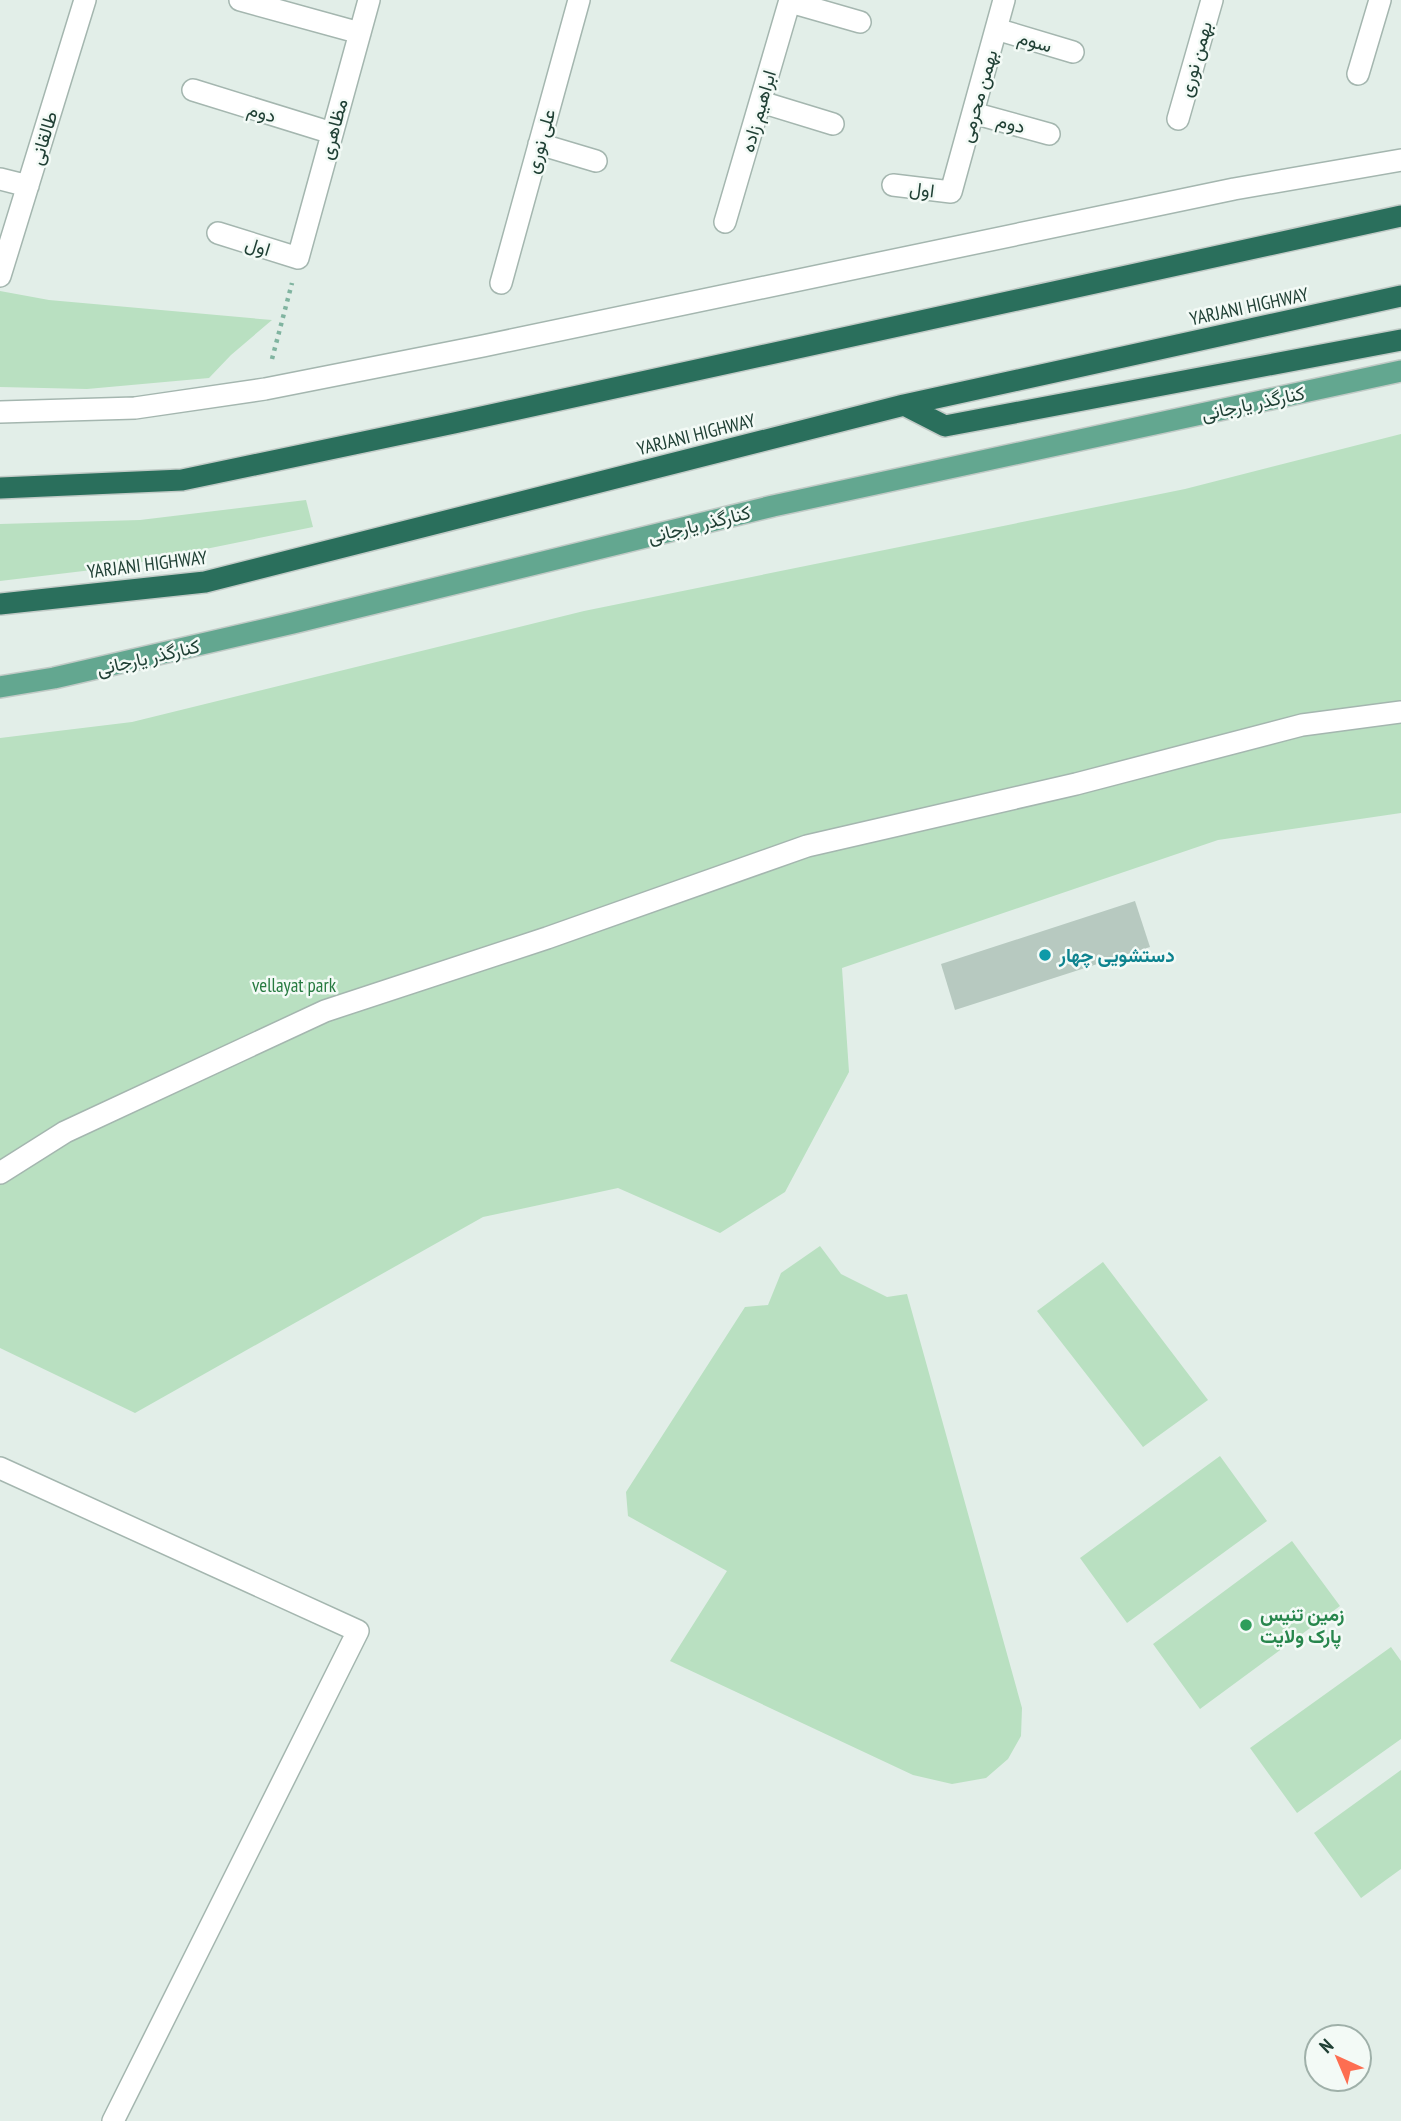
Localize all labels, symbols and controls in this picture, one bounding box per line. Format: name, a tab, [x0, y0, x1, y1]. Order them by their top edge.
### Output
street label: بهمن نوری	[1173, 18, 1217, 100]
street label: سوم	[1015, 25, 1055, 58]
street label: بهمن محرمی	[953, 47, 1003, 145]
street label: ابراهیم زاده	[735, 67, 782, 155]
street label: دوم	[244, 96, 279, 129]
street label: مظاهری	[313, 96, 353, 162]
street label: علی نوری	[519, 106, 561, 176]
street label: طالقانی	[23, 108, 63, 168]
street label: دوم	[994, 108, 1028, 139]
street label: اول	[908, 176, 936, 202]
street label: اول	[243, 231, 273, 261]
street label: YARJANI HIGHWAY	[1187, 282, 1311, 330]
street label: کنارگذر یارجانی	[1199, 380, 1307, 426]
street label: YARJANI HIGHWAY	[634, 408, 758, 460]
street label: کنارگذر یارجانی	[645, 500, 753, 548]
street label: YARJANI HIGHWAY	[86, 545, 209, 583]
street label: کنارگذر یارجانی	[94, 633, 202, 681]
place label: دستشویی چهار	[1058, 943, 1175, 969]
marker: دستشویی چهار	[1037, 947, 1053, 963]
park label: vellayat park	[252, 973, 337, 997]
place label: زمین تنیس پارک ولایت	[1260, 1602, 1345, 1650]
marker: زمین تنیس پارک ولایت	[1238, 1617, 1254, 1633]
north arrow	[1303, 2023, 1373, 2093]
text: N	[1314, 2034, 1338, 2058]

